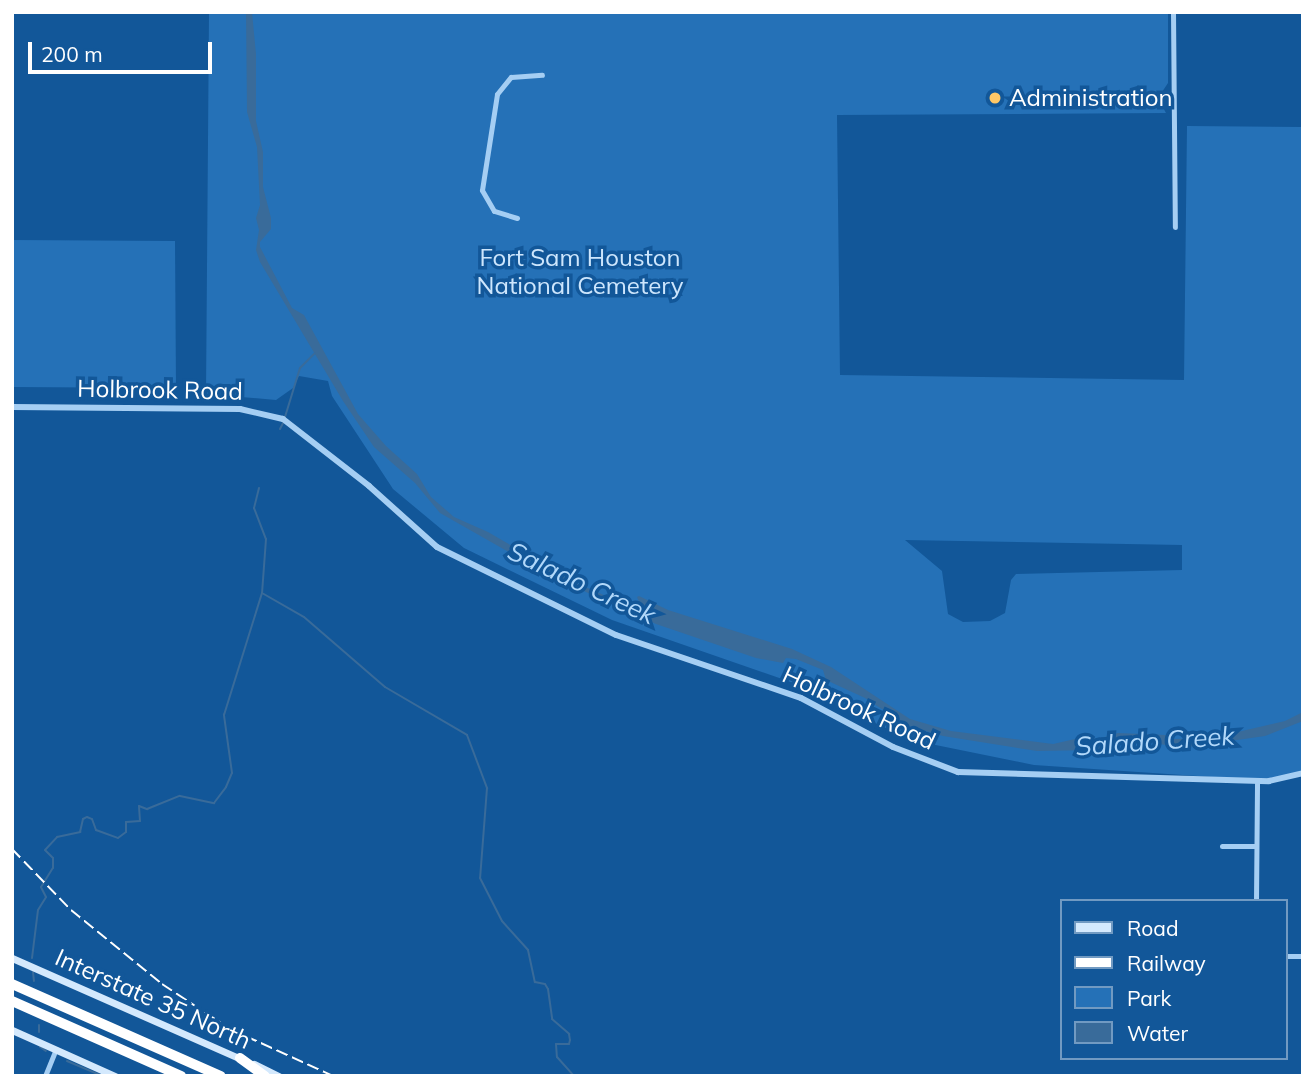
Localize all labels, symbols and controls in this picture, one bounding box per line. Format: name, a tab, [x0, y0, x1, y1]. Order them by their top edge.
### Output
scale bar	[32, 28, 215, 72]
text: 200 m	[41, 41, 103, 67]
place label: Administration	[1009, 84, 1173, 112]
marker: Administration	[987, 90, 1003, 106]
park label: Fort Sam Houston National Cemetery	[477, 244, 683, 300]
street label: Holbrook Road	[77, 374, 243, 406]
water label: Salado Creek	[503, 535, 661, 631]
street label: Holbrook Road	[778, 660, 940, 756]
water label: Salado Creek	[1074, 720, 1236, 762]
legend	[1060, 899, 1287, 1060]
text: Road	[1127, 915, 1178, 941]
street label: Interstate 35 North	[51, 943, 255, 1055]
text: Railway	[1127, 950, 1206, 976]
text: Park	[1127, 985, 1171, 1011]
text: Water	[1127, 1020, 1188, 1046]

